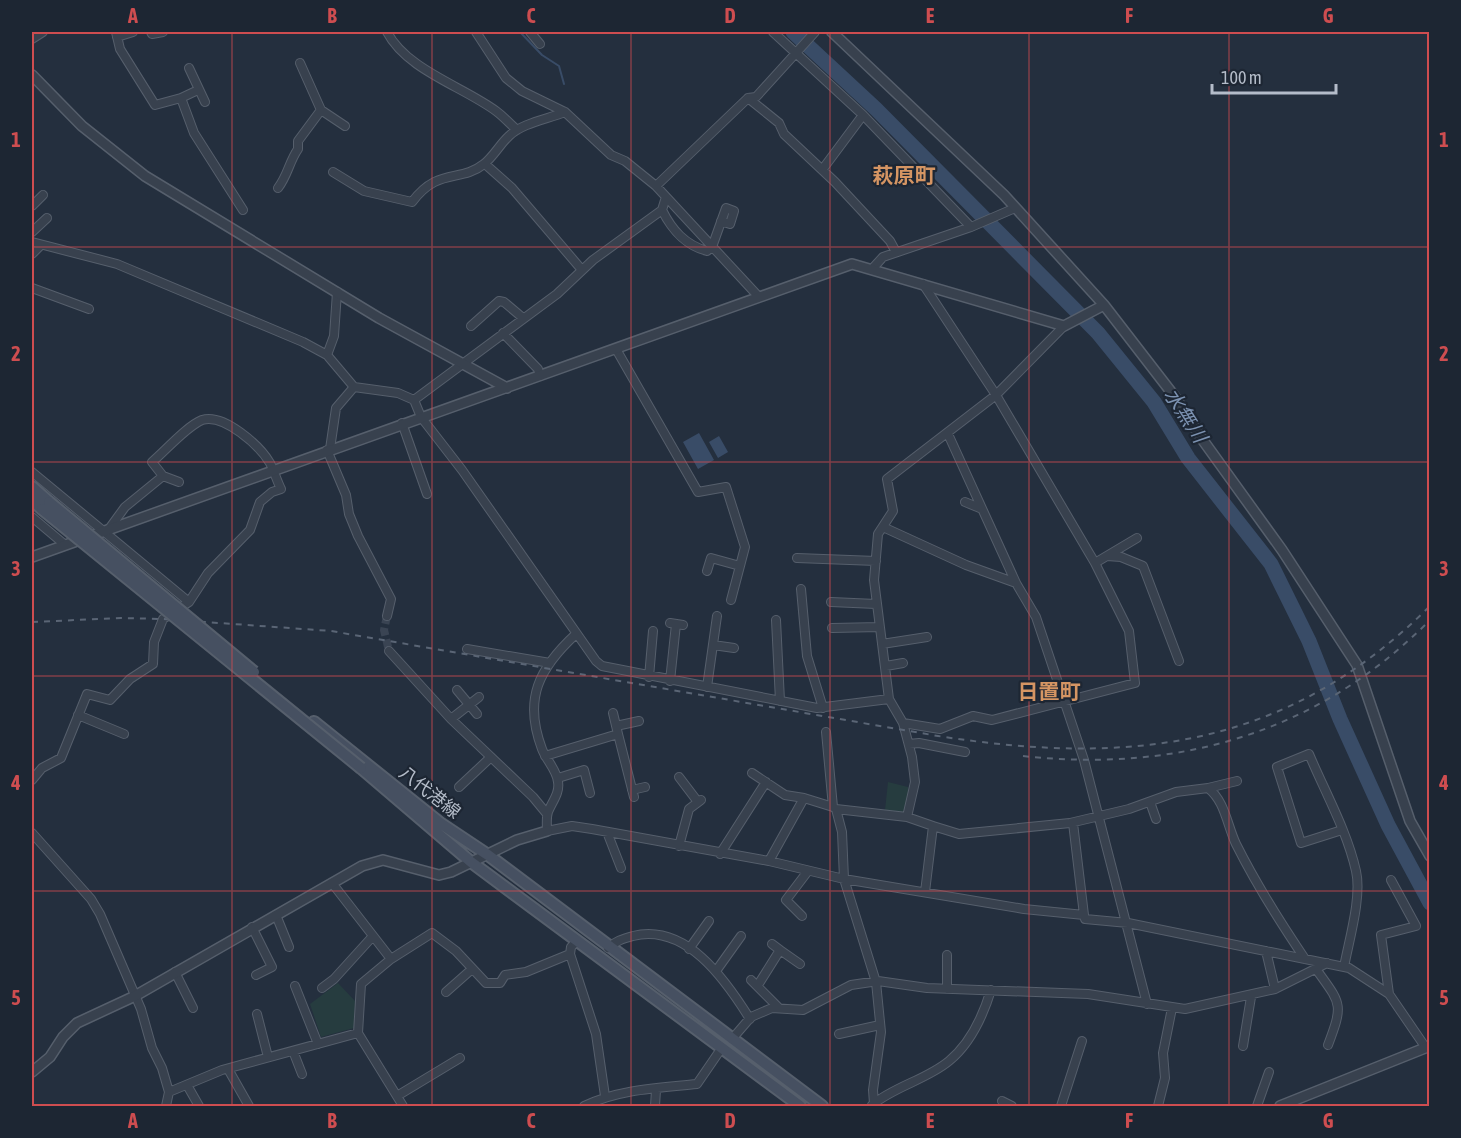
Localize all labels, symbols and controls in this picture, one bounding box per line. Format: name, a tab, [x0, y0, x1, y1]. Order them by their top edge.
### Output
text: A	[127, 4, 138, 27]
text: B	[327, 4, 337, 27]
text: C	[527, 4, 536, 27]
text: D	[724, 4, 736, 27]
text: E	[926, 4, 935, 27]
text: F	[1125, 4, 1133, 27]
text: G	[1323, 4, 1334, 27]
scale bar	[1212, 57, 1336, 95]
text: 100 m	[1221, 67, 1262, 88]
text: 1	[11, 128, 21, 151]
text: 1	[1439, 128, 1449, 151]
district label: 萩原町	[873, 163, 936, 187]
text: 2	[11, 342, 21, 365]
text: 2	[1439, 342, 1449, 365]
water label: 水無川	[1160, 384, 1213, 448]
text: 3	[11, 557, 21, 580]
text: 3	[1439, 557, 1449, 580]
district label: 日置町	[1018, 679, 1081, 703]
street label: 八代港線	[395, 762, 465, 822]
text: 4	[10, 771, 21, 794]
text: 4	[1438, 771, 1449, 794]
text: 5	[11, 986, 21, 1009]
text: 5	[1439, 986, 1449, 1009]
text: A	[127, 1109, 138, 1132]
text: B	[327, 1109, 337, 1132]
text: C	[527, 1109, 536, 1132]
text: D	[724, 1109, 736, 1132]
text: E	[926, 1109, 935, 1132]
text: F	[1125, 1109, 1133, 1132]
text: G	[1323, 1109, 1334, 1132]

